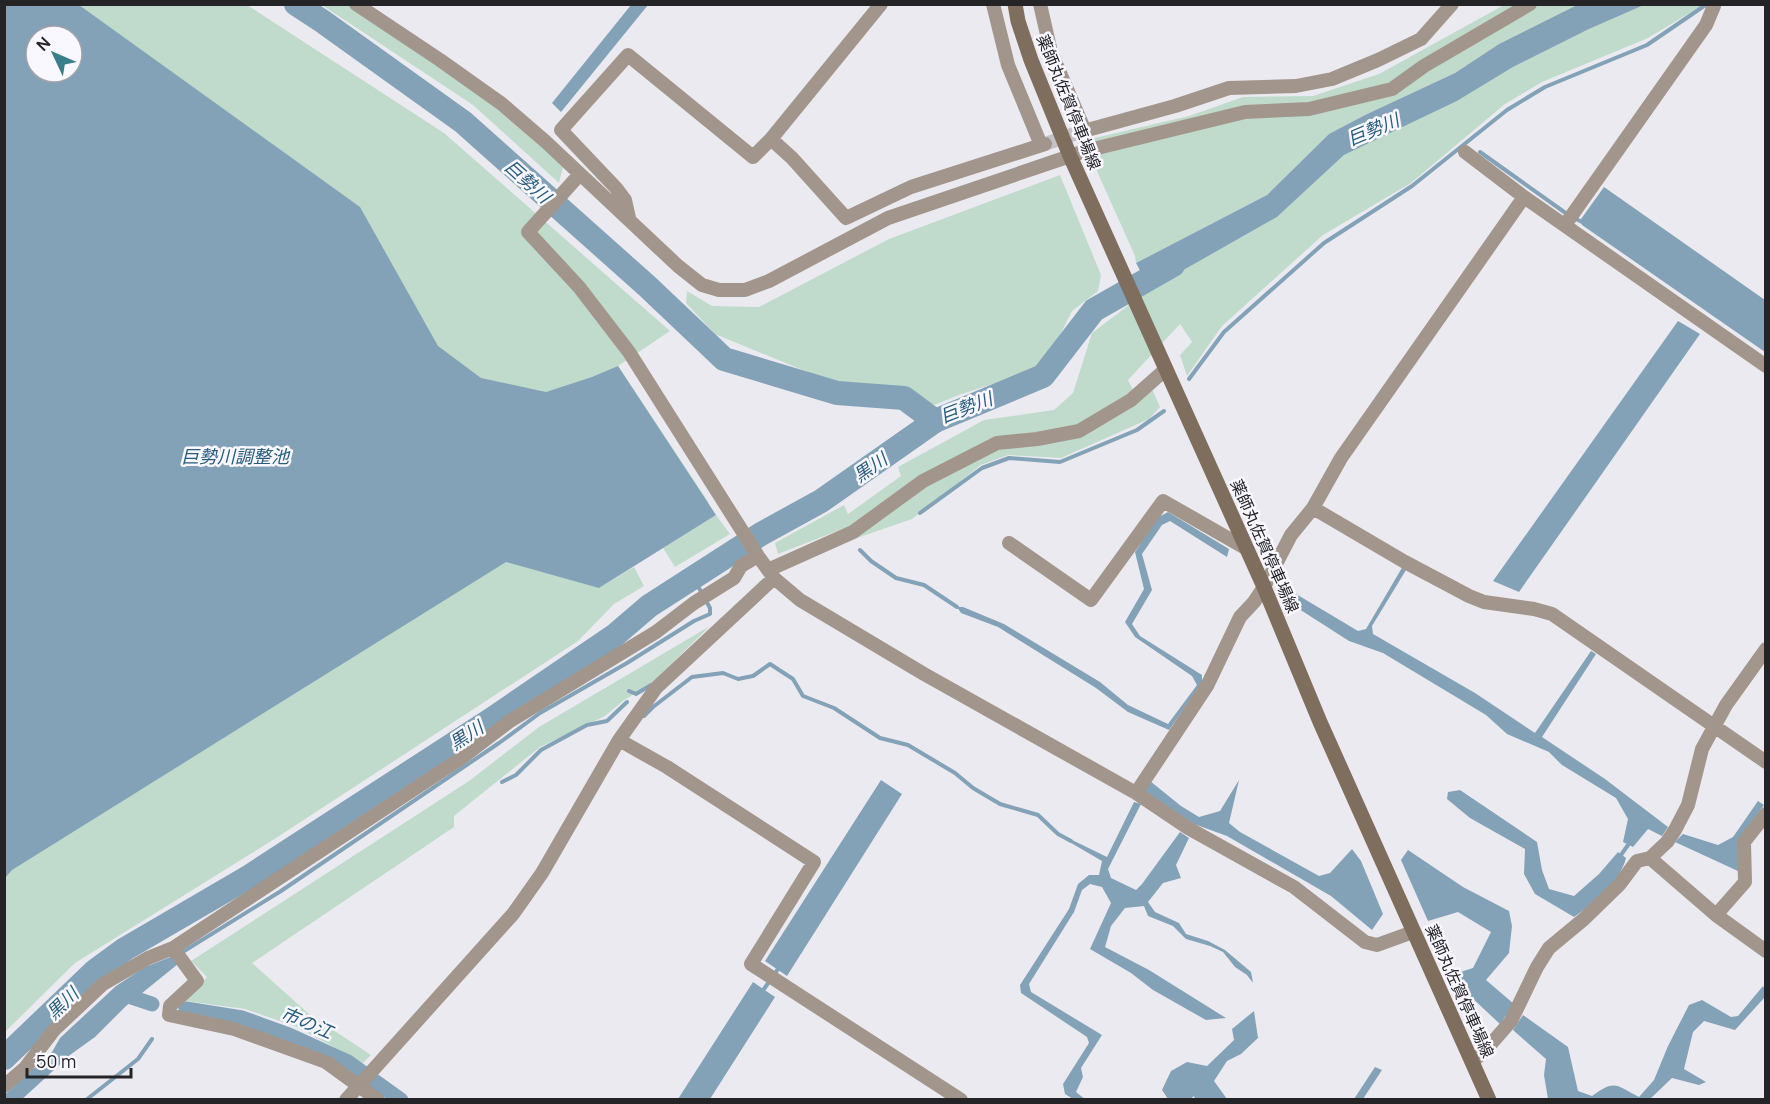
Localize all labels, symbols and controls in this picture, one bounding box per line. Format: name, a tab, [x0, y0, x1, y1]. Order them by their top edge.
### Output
north arrow	[24, 24, 84, 84]
street label: 薬師丸佐賀停車場線	[1032, 31, 1106, 173]
text: N	[31, 32, 55, 55]
water label: 巨勢川	[1343, 107, 1404, 151]
water label: 巨勢川	[500, 154, 558, 209]
water label: 巨勢川	[936, 385, 997, 428]
water label: 巨勢川調整池	[181, 444, 291, 468]
water label: 黒川	[848, 446, 893, 487]
street label: 薬師丸佐賀停車場線	[1226, 476, 1304, 616]
water label: 黒川	[444, 714, 489, 755]
street label: 薬師丸佐賀停車場線	[1421, 921, 1499, 1061]
water label: 黒川	[41, 980, 85, 1024]
water label: 市の江	[277, 1000, 338, 1044]
scale bar	[27, 1041, 130, 1079]
text: 50 m	[36, 1049, 76, 1073]

